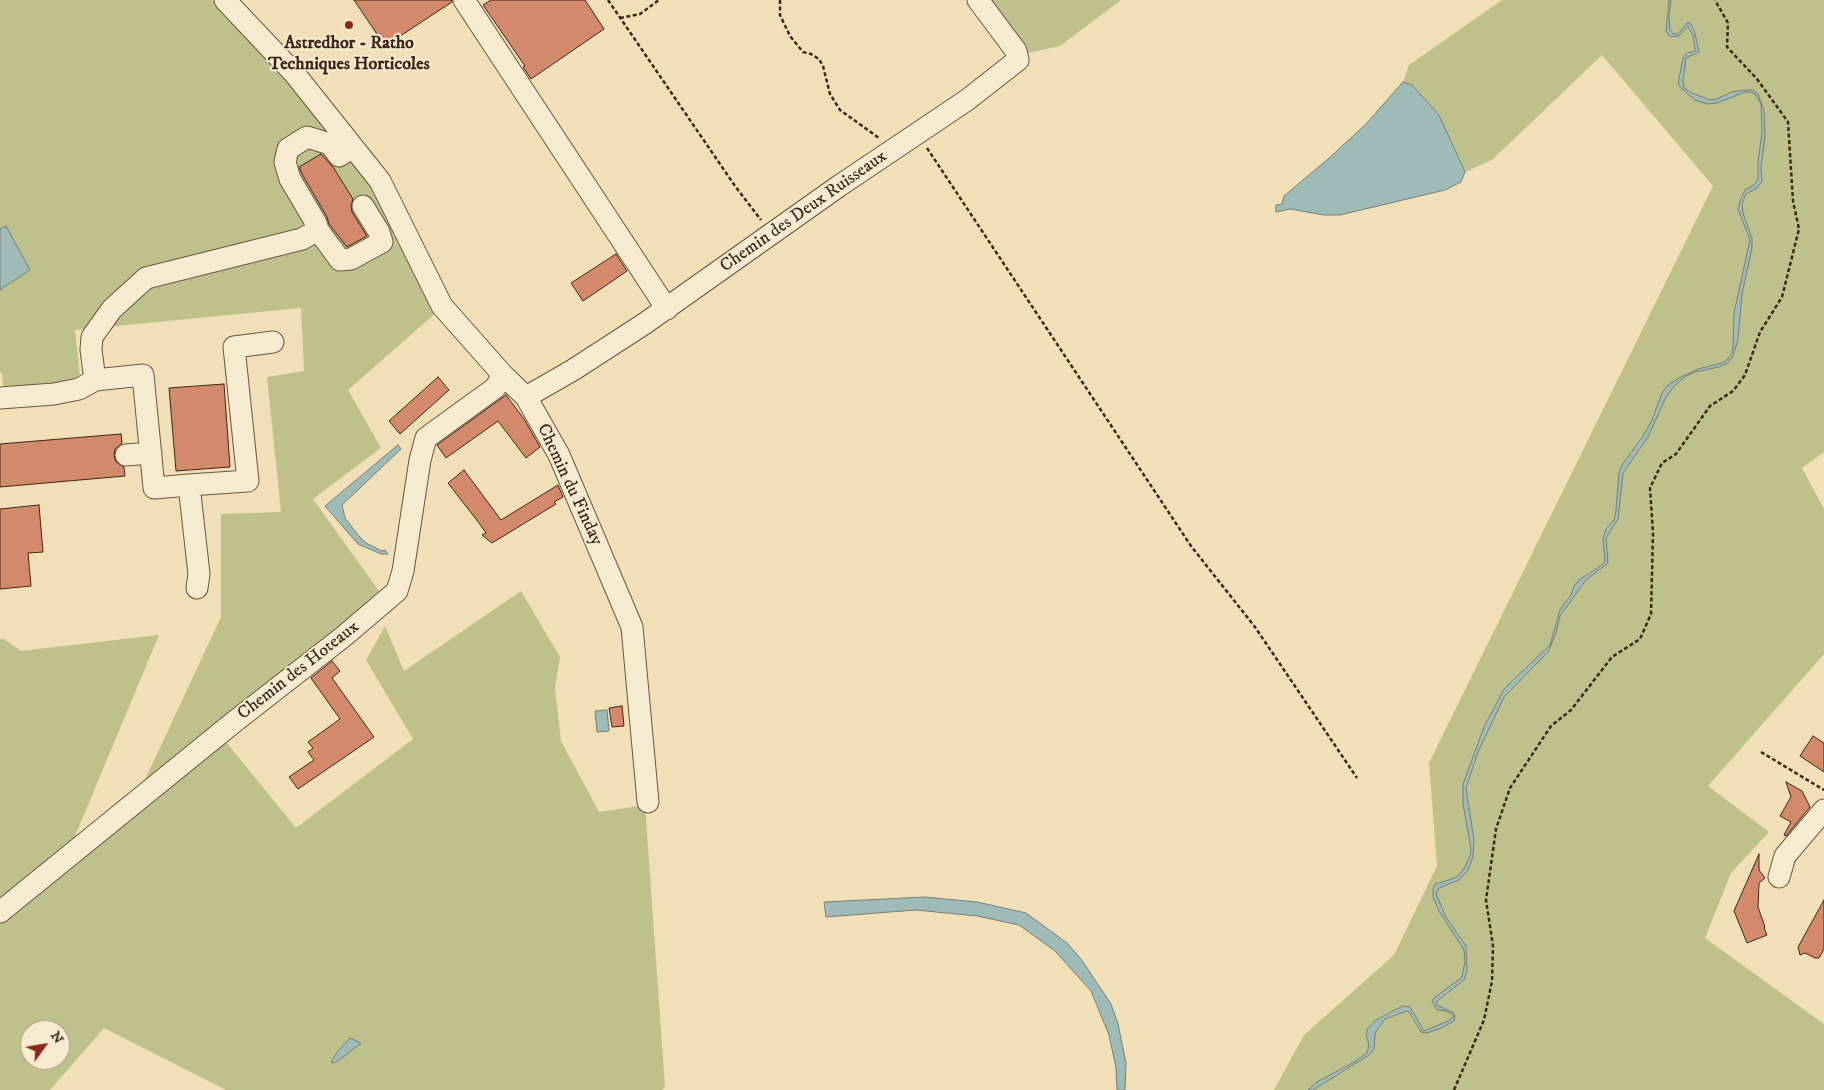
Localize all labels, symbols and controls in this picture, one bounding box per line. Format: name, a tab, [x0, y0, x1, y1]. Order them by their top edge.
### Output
marker: Astredhor - Ratho Techniques Horticoles	[343, 19, 355, 31]
place label: Astredhor - Ratho Techniques Horticoles	[268, 33, 430, 76]
street label: Chemin des Deux Ruisseaux	[716, 146, 892, 278]
street label: Chemin du Finday	[531, 421, 607, 549]
street label: Chemin des Hoteaux	[234, 617, 364, 725]
north arrow	[20, 1020, 70, 1070]
text: N	[46, 1028, 68, 1047]

